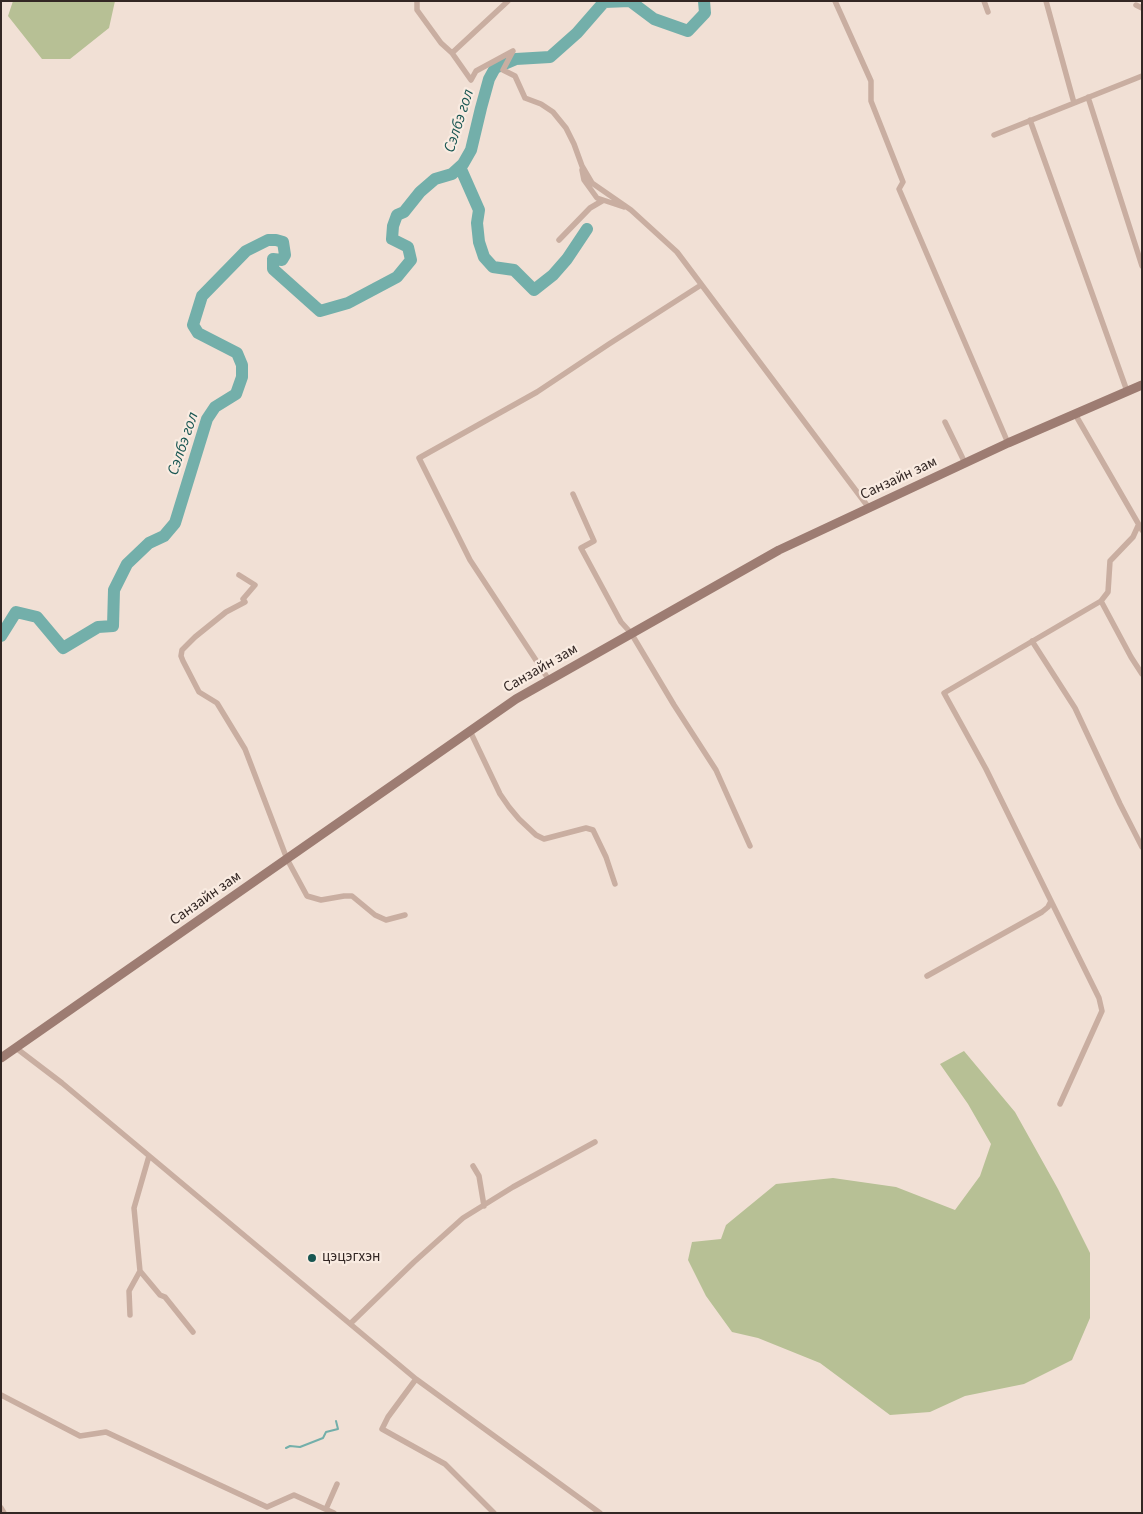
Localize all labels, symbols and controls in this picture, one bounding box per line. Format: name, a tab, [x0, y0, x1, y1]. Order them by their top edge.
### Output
water label: Сэлбэ гол	[441, 87, 479, 155]
water label: Сэлбэ гол	[164, 410, 204, 478]
street label: Санзайн зам	[858, 453, 940, 505]
street label: Санзайн зам	[501, 641, 581, 697]
street label: Санзайн зам	[167, 868, 245, 930]
place label: цэцэгхэн	[322, 1249, 380, 1267]
marker: цэцэгхэн	[306, 1252, 318, 1264]

